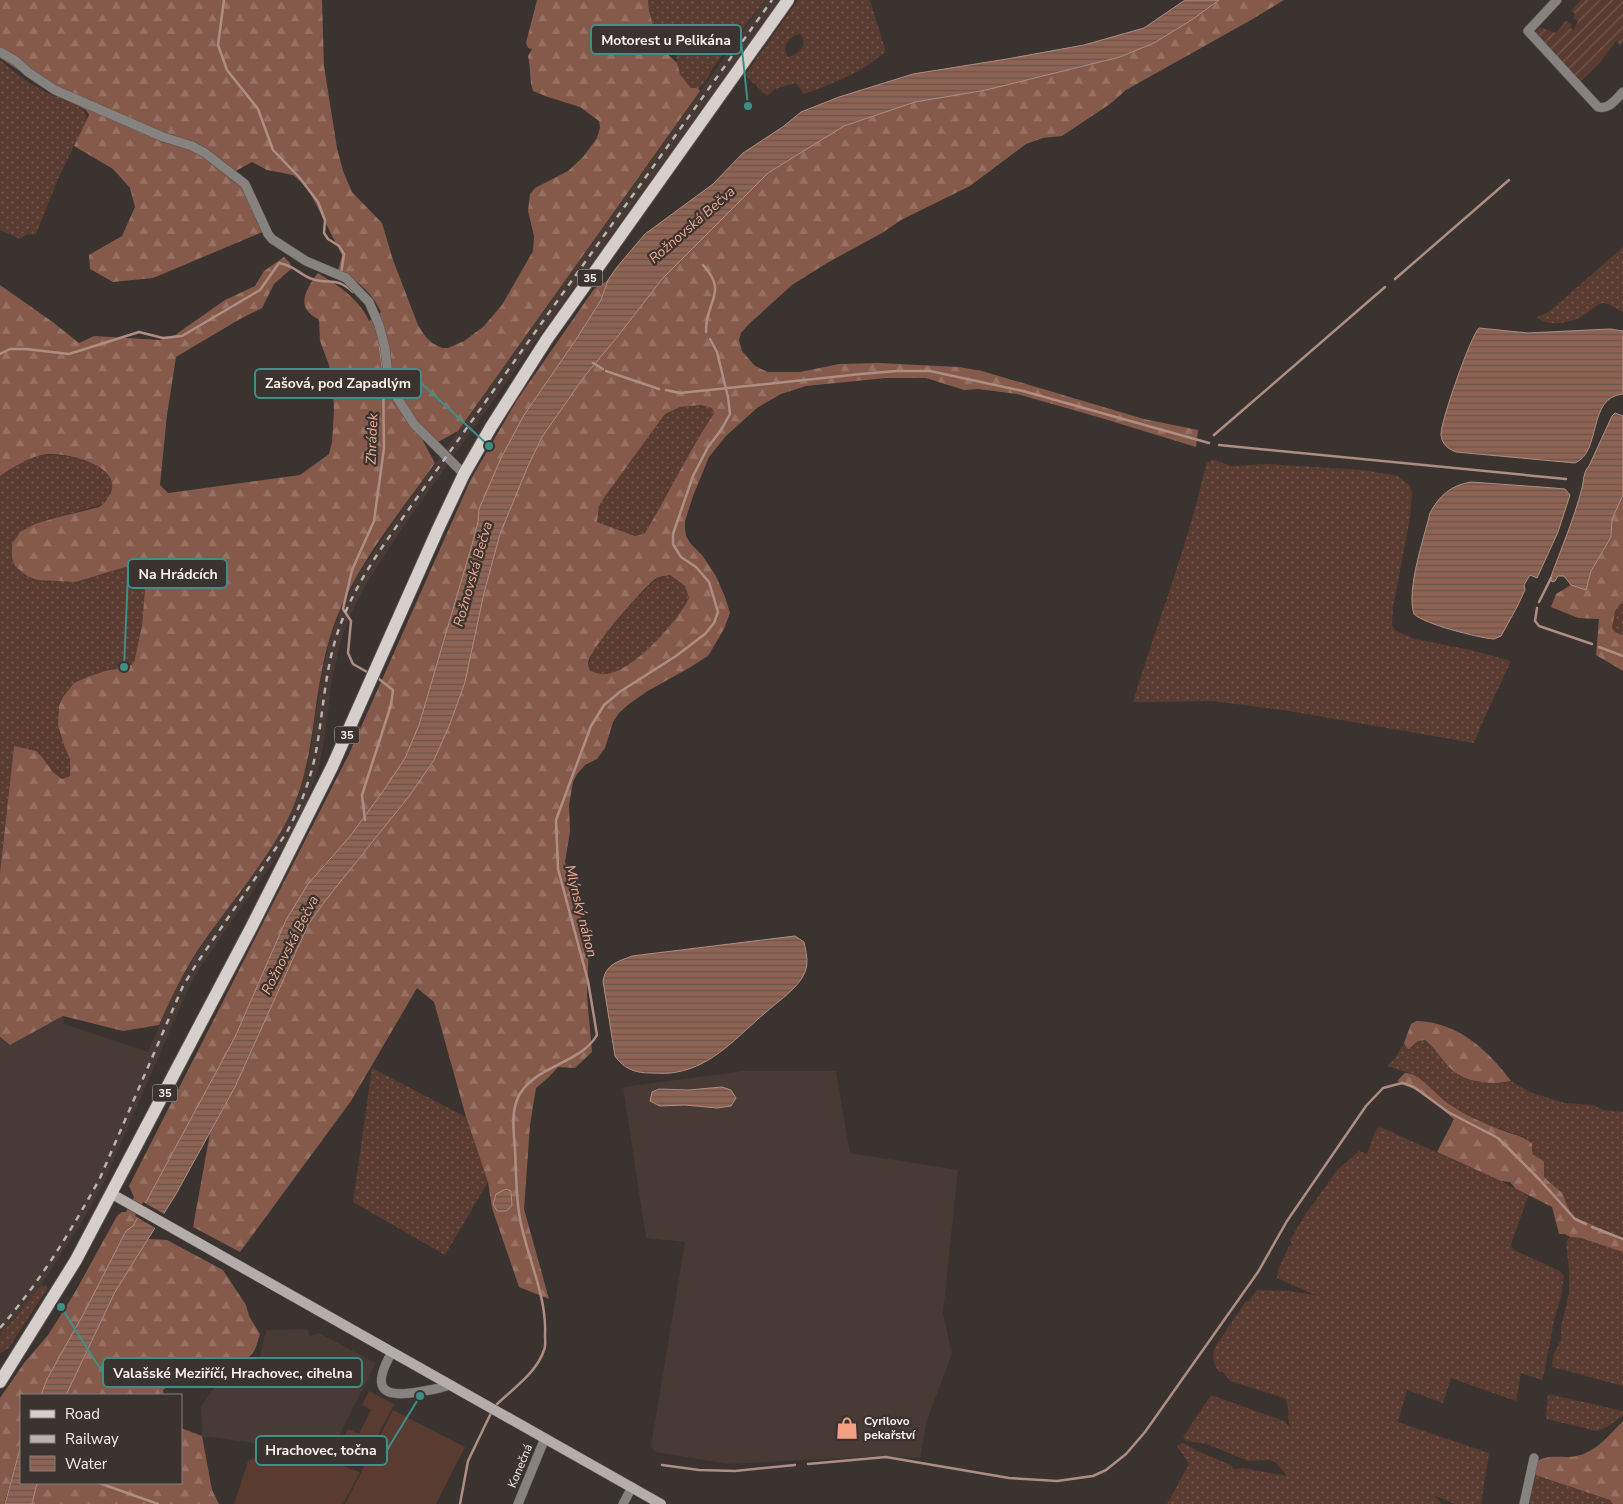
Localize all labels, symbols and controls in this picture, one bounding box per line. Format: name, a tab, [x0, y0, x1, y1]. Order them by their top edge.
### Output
callout: Motorest u Pelikána	[591, 25, 741, 54]
text: Motorest u Pelikána	[601, 31, 731, 50]
water label: Rožnovská Bečva	[645, 182, 739, 268]
road number: 35	[578, 270, 602, 286]
callout: Zašová, pod Zapadlým	[255, 369, 421, 398]
text: Zašová, pod Zapadlým	[265, 374, 411, 393]
water label: Zhrádek	[362, 412, 382, 465]
water label: Rožnovská Bečva	[449, 519, 497, 629]
callout: Na Hrádcích	[128, 559, 227, 588]
text: Na Hrádcích	[138, 565, 218, 584]
road number: 35	[334, 726, 360, 744]
water label: Mlýnský náhon	[560, 863, 602, 959]
water label: Rožnovská Bečva	[257, 892, 323, 998]
road number: 35	[152, 1084, 178, 1102]
callout: Valašské Meziříčí, Hrachovec, cihelna	[103, 1358, 362, 1387]
text: Valašské Meziříčí, Hrachovec, cihelna	[112, 1364, 353, 1383]
legend	[20, 1394, 182, 1484]
text: Road	[65, 1404, 100, 1424]
place label: Cyrilovo pekařství	[864, 1413, 916, 1443]
shop icon: Cyrilovo pekařství	[834, 1415, 860, 1441]
text: Railway	[65, 1429, 119, 1449]
callout: Hrachovec, točna	[256, 1436, 387, 1465]
text: Hrachovec, točna	[265, 1441, 377, 1460]
street label: Konečná	[504, 1442, 536, 1490]
text: Water	[65, 1454, 108, 1474]

